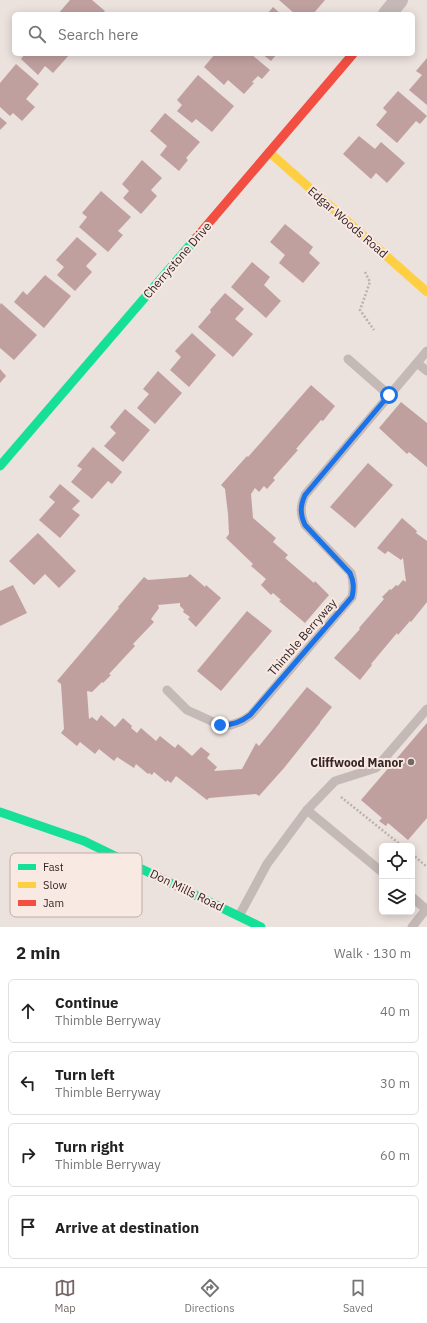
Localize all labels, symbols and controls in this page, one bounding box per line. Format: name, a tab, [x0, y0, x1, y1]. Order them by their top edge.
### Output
search box	[12, 12, 415, 56]
icon: search	[26, 23, 48, 45]
text: Search here	[58, 25, 138, 44]
street label: Edgar Woods Road	[305, 183, 391, 261]
street label: Cherrystone Drive	[140, 218, 215, 301]
route start	[380, 386, 398, 404]
street label: Thimble Berryway	[264, 595, 340, 679]
route end	[211, 716, 229, 734]
place label: Cliffwood Manor	[310, 755, 403, 770]
marker: Cliffwood Manor	[406, 757, 416, 767]
map controls	[379, 843, 415, 915]
button: locate	[379, 843, 415, 879]
legend	[10, 853, 142, 917]
text: Fast	[43, 860, 64, 874]
street label: Don Mills Road	[148, 866, 226, 914]
text: Slow	[43, 878, 67, 892]
button: layers	[379, 879, 415, 915]
text: Jam	[43, 896, 64, 910]
text: 2 min	[16, 942, 60, 964]
text: Walk · 130 m	[334, 945, 411, 962]
text: Continue	[55, 993, 119, 1012]
icon: ahead	[17, 1000, 39, 1022]
text: 40 m	[380, 1003, 410, 1020]
text: Thimble Berryway	[55, 1012, 161, 1029]
text: Turn left	[55, 1065, 115, 1084]
icon: left	[17, 1072, 39, 1094]
text: 30 m	[380, 1075, 410, 1092]
text: Thimble Berryway	[55, 1084, 161, 1101]
text: Turn right	[55, 1137, 124, 1156]
icon: right	[17, 1144, 39, 1166]
text: 60 m	[380, 1147, 410, 1164]
text: Thimble Berryway	[55, 1156, 161, 1173]
icon: arrive	[17, 1216, 39, 1238]
text: Arrive at destination	[55, 1218, 199, 1237]
tab: Map	[54, 1277, 76, 1315]
tab: Directions	[184, 1277, 235, 1315]
tab: Saved	[343, 1277, 373, 1315]

